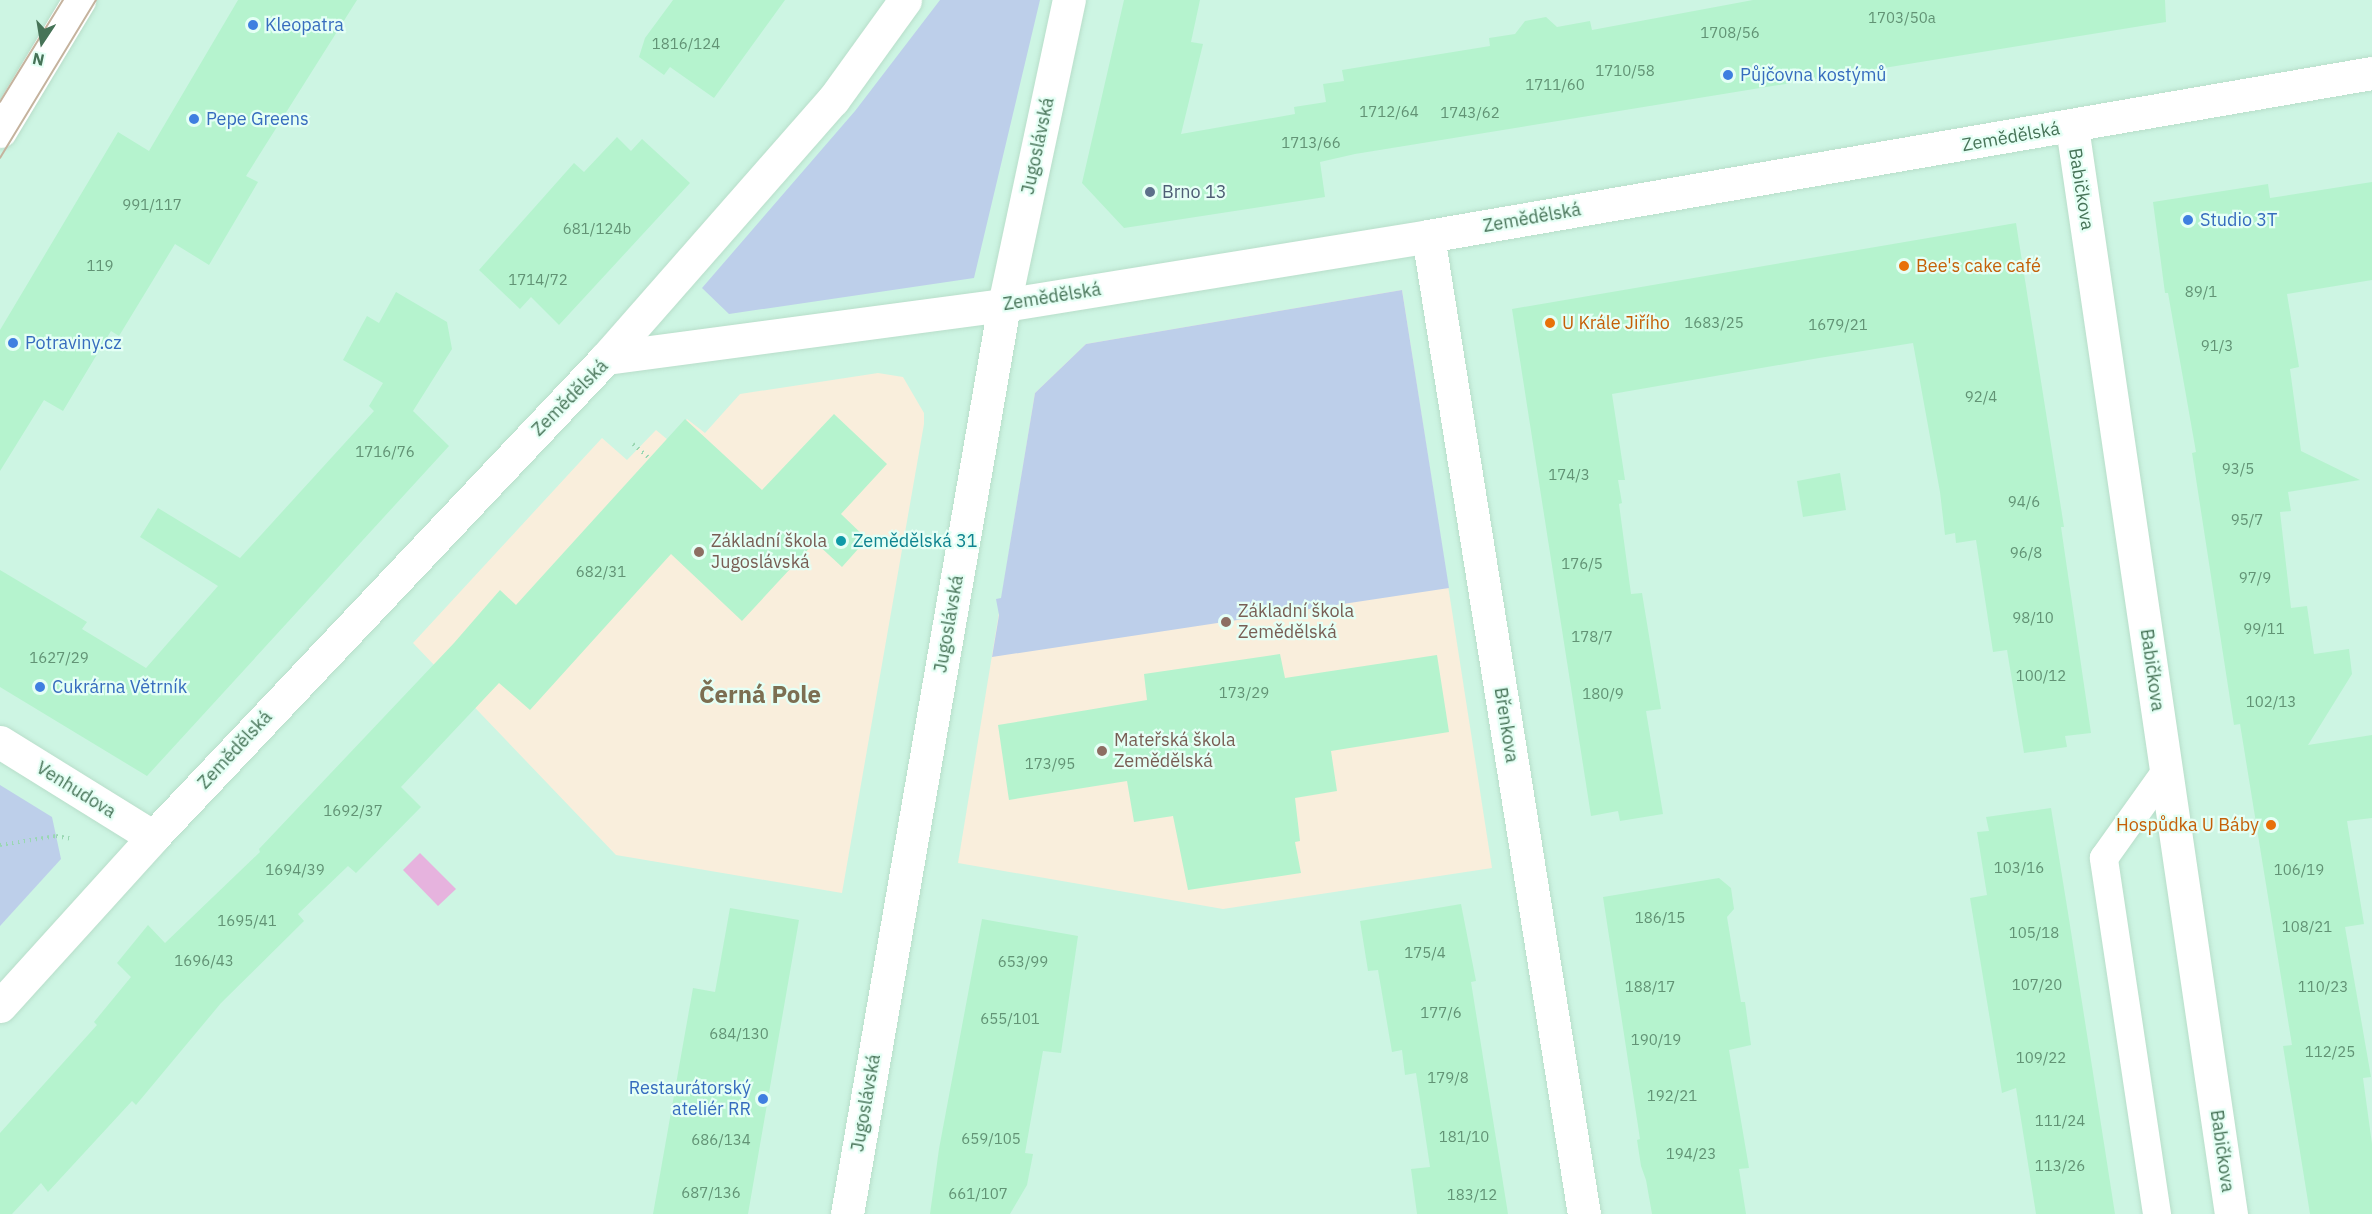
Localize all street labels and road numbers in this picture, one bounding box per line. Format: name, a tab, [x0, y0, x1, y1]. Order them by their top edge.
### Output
street label: Jugoslávská	[1017, 96, 1059, 196]
street label: Zemědělská	[1960, 118, 2062, 156]
street label: Babičkova	[2064, 146, 2098, 232]
street label: Zemědělská	[1481, 199, 1583, 237]
street label: Zemědělská	[1002, 279, 1102, 315]
street label: Zemědělská	[527, 355, 613, 441]
street label: Jugoslávská	[930, 574, 968, 674]
street label: Babičkova	[2136, 628, 2168, 712]
street label: Břenkova	[1489, 686, 1523, 764]
street label: Zemědělská	[193, 706, 277, 794]
street label: Venhudova	[32, 757, 120, 823]
street label: Jugoslávská	[847, 1053, 885, 1153]
street label: Babičkova	[2206, 1109, 2238, 1193]

